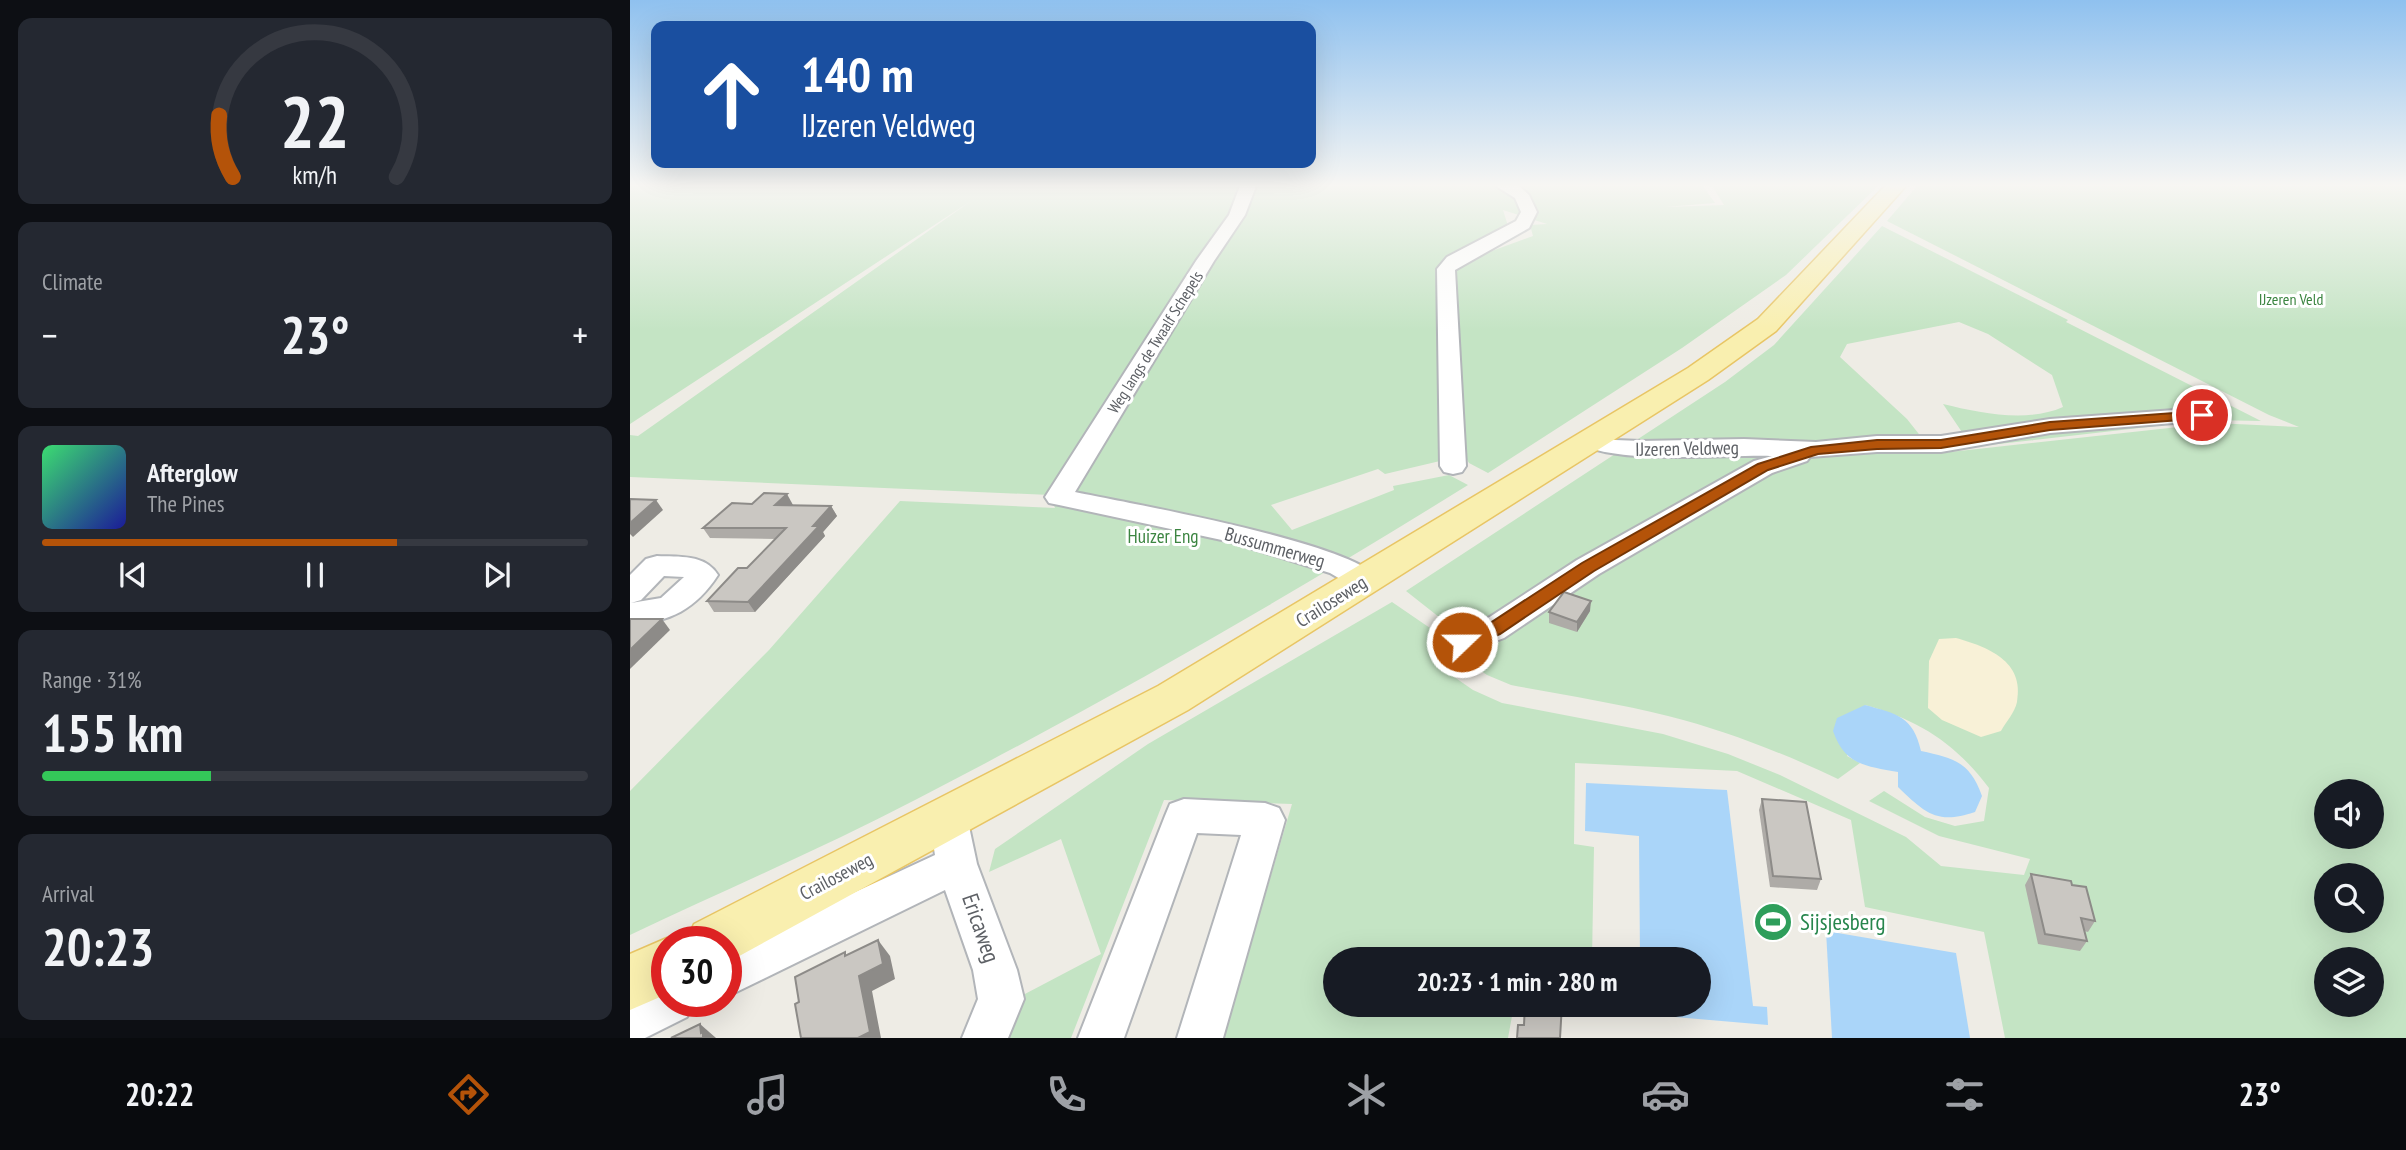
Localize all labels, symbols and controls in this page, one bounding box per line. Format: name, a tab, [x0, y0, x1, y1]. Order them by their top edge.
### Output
text: 140 m	[801, 42, 914, 106]
icon: ahead	[686, 49, 777, 140]
text: 22	[280, 73, 350, 167]
text: IJzeren Veldweg	[801, 104, 976, 146]
text: km/h	[293, 159, 337, 191]
text: Climate	[42, 267, 103, 296]
street label: Weg langs de Twaalf Schepels	[1103, 267, 1207, 417]
park label: IJzeren Veld	[2259, 289, 2323, 309]
text: 23°	[281, 301, 349, 368]
text: −	[42, 310, 58, 359]
text: +	[572, 310, 588, 359]
pin	[2172, 385, 2232, 445]
icon: arrive	[2183, 396, 2221, 434]
street label: IJzeren Veldweg	[1635, 435, 1739, 461]
text: Afterglow	[147, 456, 238, 489]
text: The Pines	[147, 489, 225, 518]
street label: Bussummerweg	[1222, 521, 1328, 573]
park label: Huizer Eng	[1128, 524, 1198, 548]
icon: previous	[114, 556, 152, 594]
icon: pause	[296, 556, 334, 594]
icon: next	[478, 556, 516, 594]
street label: Crailoseweg	[1291, 570, 1371, 632]
position arrow	[1425, 605, 1499, 679]
text: Range · 31%	[42, 665, 142, 694]
text: 155 km	[42, 699, 183, 766]
map controls	[2314, 779, 2384, 1017]
button: sound	[2314, 779, 2384, 849]
street label: Crailoseweg	[795, 847, 877, 905]
button: search	[2314, 863, 2384, 933]
text: Arrival	[42, 879, 94, 908]
street label: Ericaweg	[956, 889, 1007, 966]
sports icon: Sijsjesberg	[1752, 901, 1794, 943]
place label: Sijsjesberg	[1800, 907, 1886, 936]
text: 20:23	[42, 913, 154, 980]
speed limit sign: 30	[651, 926, 742, 1017]
button: layers	[2314, 947, 2384, 1017]
text: 20:23 · 1 min · 280 m	[1417, 965, 1617, 998]
icon: directions	[444, 1070, 493, 1119]
icon: music	[743, 1070, 792, 1119]
icon: phone	[1042, 1070, 1091, 1119]
icon: climate	[1342, 1070, 1391, 1119]
icon: car	[1641, 1070, 1690, 1119]
icon: filters	[1940, 1070, 1989, 1119]
text: 20:22	[125, 1073, 194, 1115]
text: 23°	[2239, 1073, 2281, 1115]

